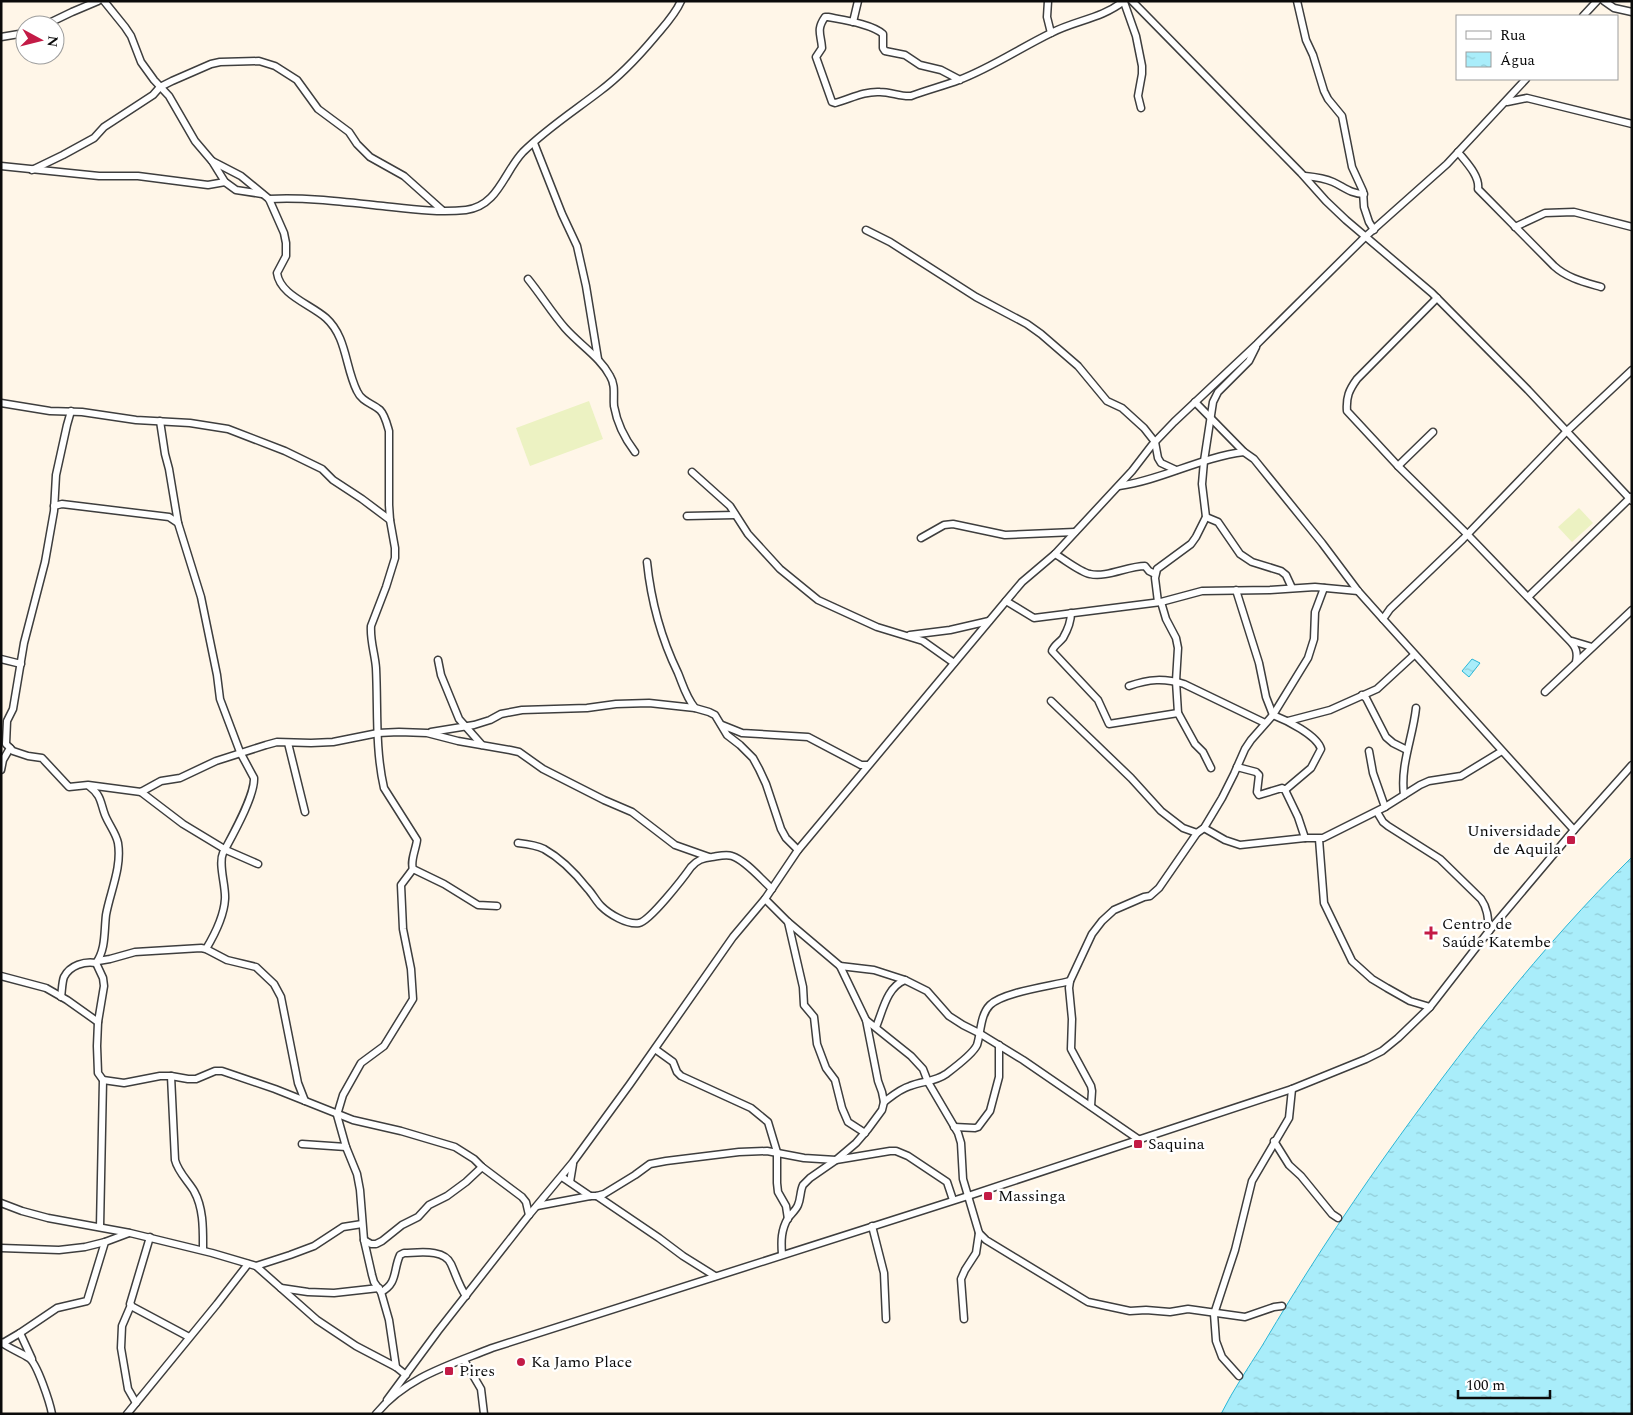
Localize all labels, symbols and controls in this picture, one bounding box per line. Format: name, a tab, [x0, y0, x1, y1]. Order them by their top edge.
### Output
north arrow	[15, 15, 65, 65]
legend	[1456, 15, 1618, 80]
text: Rua	[1500, 24, 1526, 47]
text: N	[41, 35, 64, 48]
text: Água	[1500, 49, 1536, 72]
place label: Universidade de Aquila	[1467, 819, 1561, 861]
marker: Universidade de Aquila	[1565, 834, 1577, 846]
place label: Centro de Saúde Katembe	[1442, 912, 1551, 954]
marker: Centro de Saúde Katembe	[1424, 926, 1438, 940]
place label: Saquina	[1148, 1132, 1205, 1156]
marker: Saquina	[1132, 1138, 1144, 1150]
place label: Massinga	[998, 1184, 1066, 1208]
marker: Massinga	[982, 1190, 994, 1202]
place label: Ka Jamo Place	[531, 1350, 632, 1374]
marker: Ka Jamo Place	[515, 1356, 527, 1368]
place label: Pires	[459, 1359, 495, 1383]
marker: Pires	[443, 1365, 455, 1377]
scale bar	[1458, 1368, 1550, 1400]
text: 100 m	[1466, 1374, 1505, 1397]

